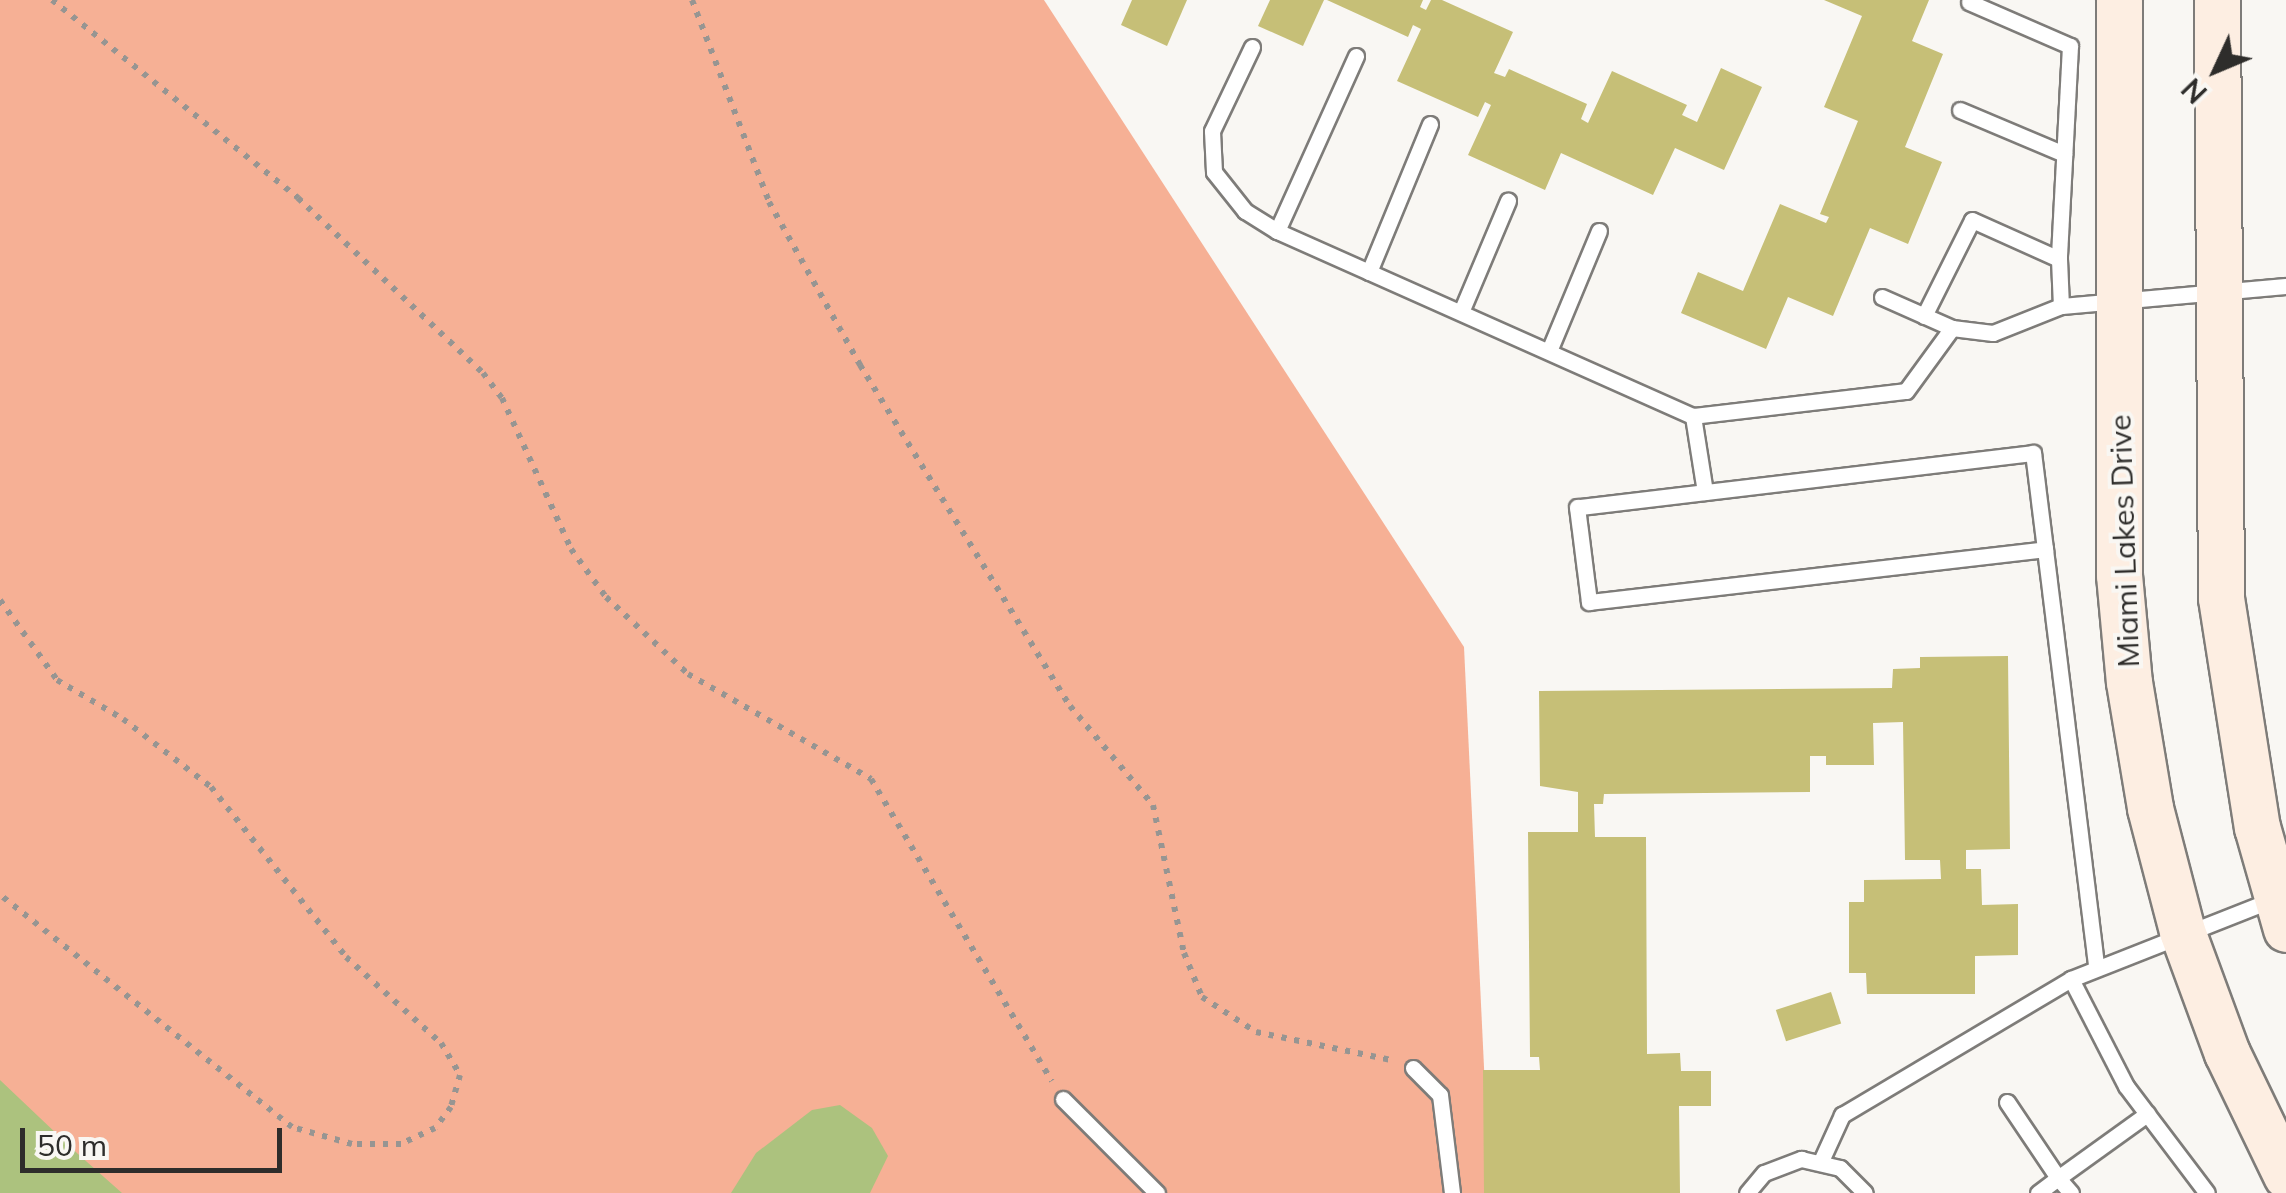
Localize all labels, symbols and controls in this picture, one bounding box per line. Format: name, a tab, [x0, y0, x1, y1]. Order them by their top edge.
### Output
north arrow	[2166, 20, 2266, 120]
text: N	[2174, 71, 2214, 111]
street label: Miami Lakes Drive	[2102, 414, 2146, 668]
scale bar	[25, 1108, 288, 1170]
text: 50 m	[37, 1126, 107, 1164]

